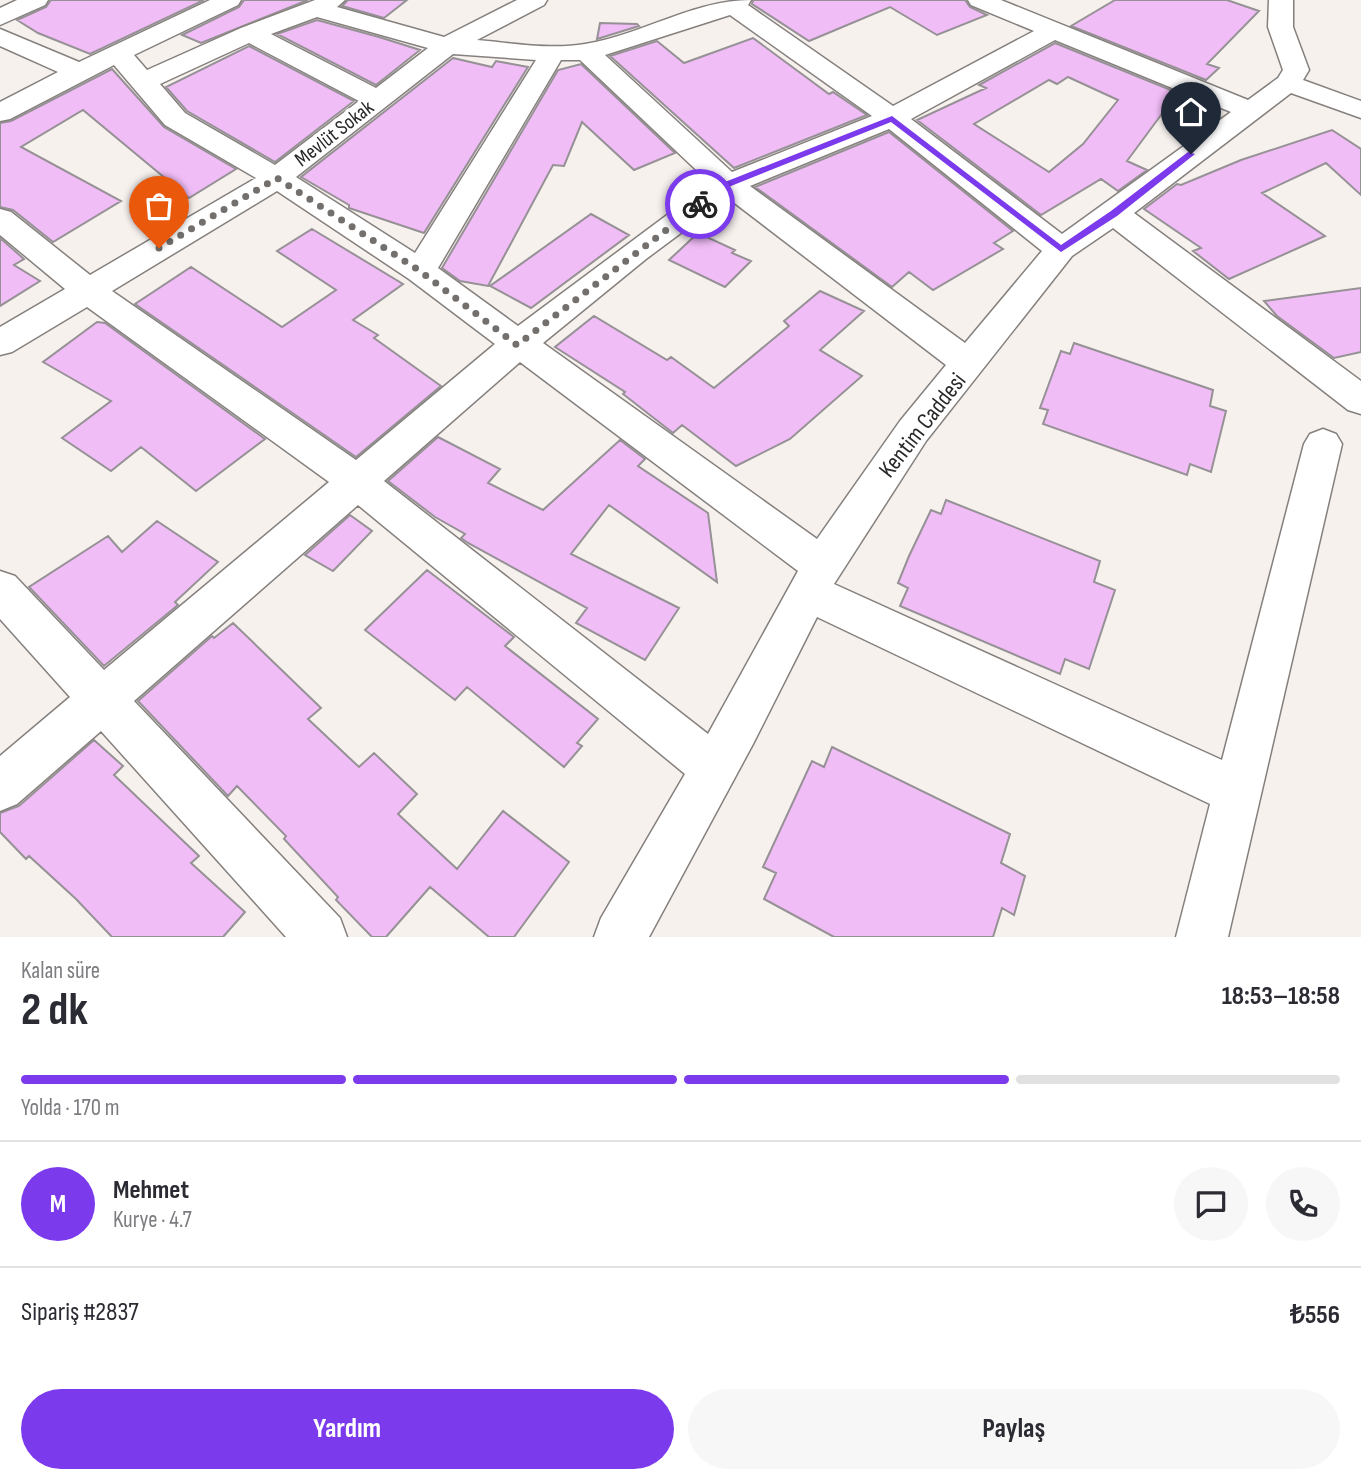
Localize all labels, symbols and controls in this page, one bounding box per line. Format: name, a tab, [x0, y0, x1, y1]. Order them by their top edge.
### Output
pin	[1161, 82, 1221, 154]
icon: home	[1172, 93, 1210, 131]
street label: Mevlüt Sokak	[290, 95, 379, 172]
courier	[665, 169, 735, 239]
pin	[129, 176, 189, 248]
icon: bike	[681, 185, 719, 223]
icon: bag	[140, 187, 178, 225]
street label: Kentim Caddesi	[873, 367, 972, 483]
text: Kalan süre	[21, 957, 100, 985]
text: 18:53–18:58	[1222, 981, 1340, 1012]
text: 2 dk	[21, 983, 88, 1038]
text: Yolda · 170 m	[21, 1094, 119, 1122]
button: chat	[1174, 1167, 1248, 1241]
button: phone	[1266, 1167, 1340, 1241]
text: Mehmet	[113, 1175, 189, 1206]
text: M	[50, 1189, 66, 1220]
text: Kurye · 4.7	[113, 1206, 192, 1234]
text: Sipariş #2837	[21, 1297, 139, 1328]
text: ₺556	[1290, 1300, 1340, 1331]
button: Yardım	[21, 1389, 674, 1469]
button: Paylaş	[688, 1389, 1340, 1469]

